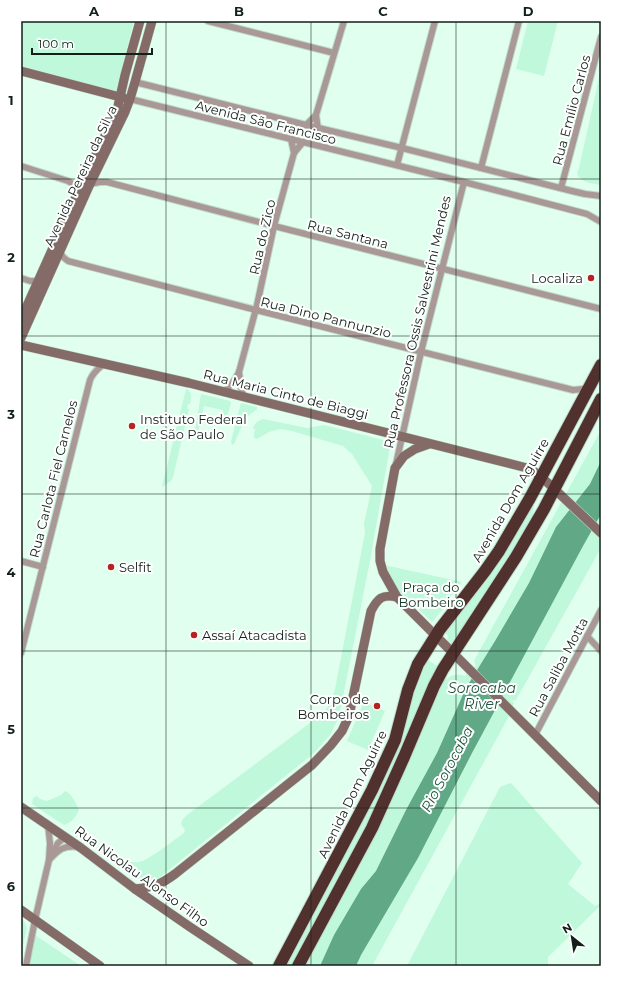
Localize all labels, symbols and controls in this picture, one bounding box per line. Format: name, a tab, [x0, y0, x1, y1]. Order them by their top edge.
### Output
text: A	[88, 3, 100, 19]
text: B	[234, 3, 244, 19]
text: C	[378, 3, 388, 19]
text: D	[523, 3, 534, 19]
scale bar	[32, 30, 152, 56]
text: 100 m	[38, 36, 74, 51]
street label: Rua Emílio Carlos	[549, 53, 593, 167]
text: 1	[8, 92, 14, 108]
street label: Avenida São Francisco	[194, 97, 338, 147]
street label: Avenida Pereira da Silva	[40, 103, 120, 249]
street label: Rua Professora Ossis Salvestrini Mendes	[380, 194, 454, 450]
street label: Rua do Zico	[246, 198, 278, 276]
street label: Rua Santana	[306, 216, 390, 252]
text: 2	[7, 249, 15, 265]
place label: Localiza	[531, 270, 583, 286]
marker: Localiza	[586, 273, 596, 283]
street label: Rua Dino Pannunzio	[259, 293, 393, 341]
street label: Rua Maria Cinto de Biaggi	[202, 366, 370, 422]
street label: Rua Carlota Fiel Carnelos	[26, 399, 80, 559]
text: 3	[6, 406, 15, 422]
place label: Instituto Federal de São Paulo	[140, 411, 247, 442]
marker: Instituto Federal de São Paulo	[127, 421, 137, 431]
street label: Avenida Dom Aguirre	[468, 435, 552, 565]
place label: Selfit	[119, 559, 151, 575]
marker: Selfit	[106, 562, 116, 572]
text: 4	[7, 564, 16, 580]
park label: Praça do Bombeiro	[398, 579, 464, 610]
street label: Rua Saliba Motta	[525, 615, 591, 719]
place label: Assaí Atacadista	[202, 627, 307, 643]
marker: Assaí Atacadista	[189, 630, 199, 640]
water label: Sorocaba River	[448, 679, 516, 713]
place label: Corpo de Bombeiros	[298, 691, 369, 722]
marker: Corpo de Bombeiros	[372, 701, 382, 711]
text: 5	[7, 721, 15, 737]
water label: Rio Sorocaba	[417, 723, 477, 815]
street label: Avenida Dom Aguirre	[314, 727, 390, 861]
street label: Rua Nicolau Alonso Filho	[72, 822, 212, 930]
text: 6	[7, 878, 16, 894]
north arrow	[552, 917, 592, 957]
text: N	[560, 920, 574, 937]

